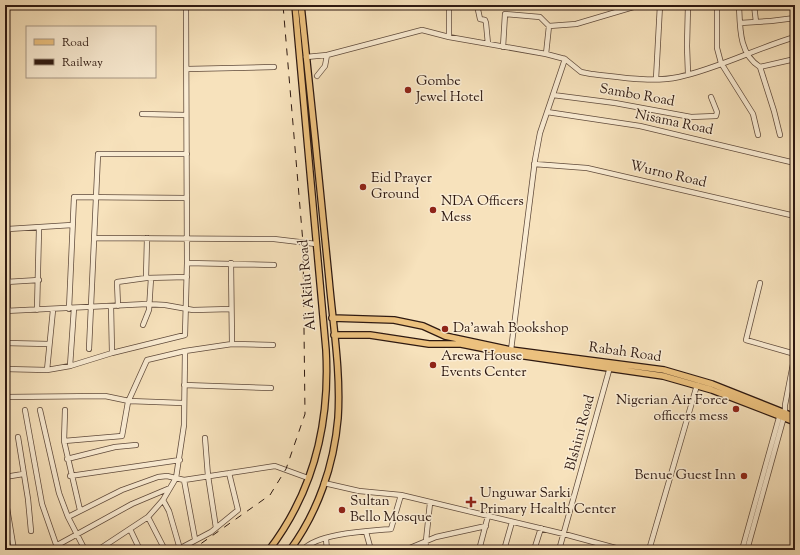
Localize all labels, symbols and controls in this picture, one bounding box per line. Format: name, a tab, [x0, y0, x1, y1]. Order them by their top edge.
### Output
legend	[26, 26, 156, 78]
text: Road	[62, 34, 89, 52]
text: Railway	[62, 54, 103, 72]
place label: Gombe Jewel Hotel	[415, 72, 484, 108]
street label: Sambo Road	[598, 80, 676, 112]
marker: Gombe Jewel Hotel	[403, 85, 413, 95]
street label: Nisama Road	[633, 105, 715, 141]
street label: Wurno Road	[628, 156, 708, 194]
place label: Eid Prayer Ground	[371, 169, 433, 205]
marker: Eid Prayer Ground	[358, 182, 368, 192]
place label: NDA Officers Mess	[441, 192, 524, 228]
marker: NDA Officers Mess	[428, 205, 438, 215]
street label: Ali Akilu Road	[294, 238, 322, 331]
place label: Da'awah Bookshop	[453, 319, 569, 339]
marker: Da'awah Bookshop	[440, 324, 450, 334]
street label: Rabah Road	[587, 338, 663, 368]
place label: Arewa House Events Center	[441, 347, 527, 383]
marker: Arewa House Events Center	[428, 360, 438, 370]
place label: Nigerian Air Force officers mess	[616, 391, 728, 427]
street label: BIshini Road	[561, 393, 601, 473]
marker: Nigerian Air Force officers mess	[731, 404, 741, 414]
place label: Benue Guest Inn	[635, 466, 736, 486]
marker: Benue Guest Inn	[739, 471, 749, 481]
place label: Unguwar Sarki Primary Health Center	[480, 484, 617, 520]
place label: Sultan Bello Mosque	[350, 492, 432, 528]
marker: Unguwar Sarki Primary Health Center	[465, 496, 477, 508]
marker: Sultan Bello Mosque	[337, 505, 347, 515]

